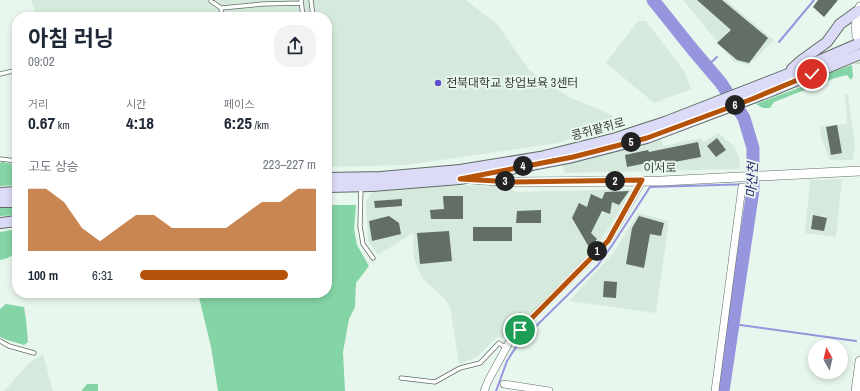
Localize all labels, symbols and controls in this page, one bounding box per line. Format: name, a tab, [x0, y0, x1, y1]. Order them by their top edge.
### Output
text: 아침 러닝	[28, 23, 114, 53]
button: share	[274, 25, 316, 67]
text: 09:02	[28, 53, 55, 70]
pin	[795, 57, 829, 91]
icon: check	[801, 63, 823, 85]
place label: 전북대학교 창업보육 3센터	[446, 75, 578, 91]
marker: 전북대학교 창업보육 3센터	[433, 78, 443, 88]
pin: 6	[725, 95, 745, 115]
text: 거리	[28, 97, 48, 111]
text: 시간	[126, 97, 146, 111]
text: 페이스	[224, 97, 254, 111]
text: 6	[732, 98, 738, 112]
text: 0.67	[28, 111, 55, 134]
text: 4:18	[126, 111, 154, 134]
text: 6:25	[224, 111, 252, 134]
street label: 콩쥐팥쥐로	[569, 114, 627, 144]
text: km	[55, 118, 70, 132]
text: /km	[252, 118, 269, 132]
pin: 5	[621, 132, 641, 152]
text: 5	[628, 135, 634, 149]
text: 223–227 m	[263, 156, 316, 173]
pin: 4	[513, 156, 533, 176]
text: 고도 상승	[28, 158, 79, 175]
text: 4	[520, 159, 526, 173]
street label: 이서로	[643, 160, 677, 176]
water label: 마산천	[743, 161, 761, 198]
pin: 3	[495, 171, 515, 191]
pin: 2	[605, 171, 625, 191]
text: 3	[502, 174, 508, 188]
text: 2	[612, 174, 618, 188]
pin: 1	[587, 241, 607, 261]
text: 1	[594, 244, 600, 258]
text: 100 m	[28, 267, 58, 284]
text: 6:31	[92, 267, 113, 284]
pin	[503, 313, 537, 347]
icon: arrive	[509, 319, 531, 341]
north arrow	[808, 339, 848, 379]
map controls	[808, 339, 848, 379]

